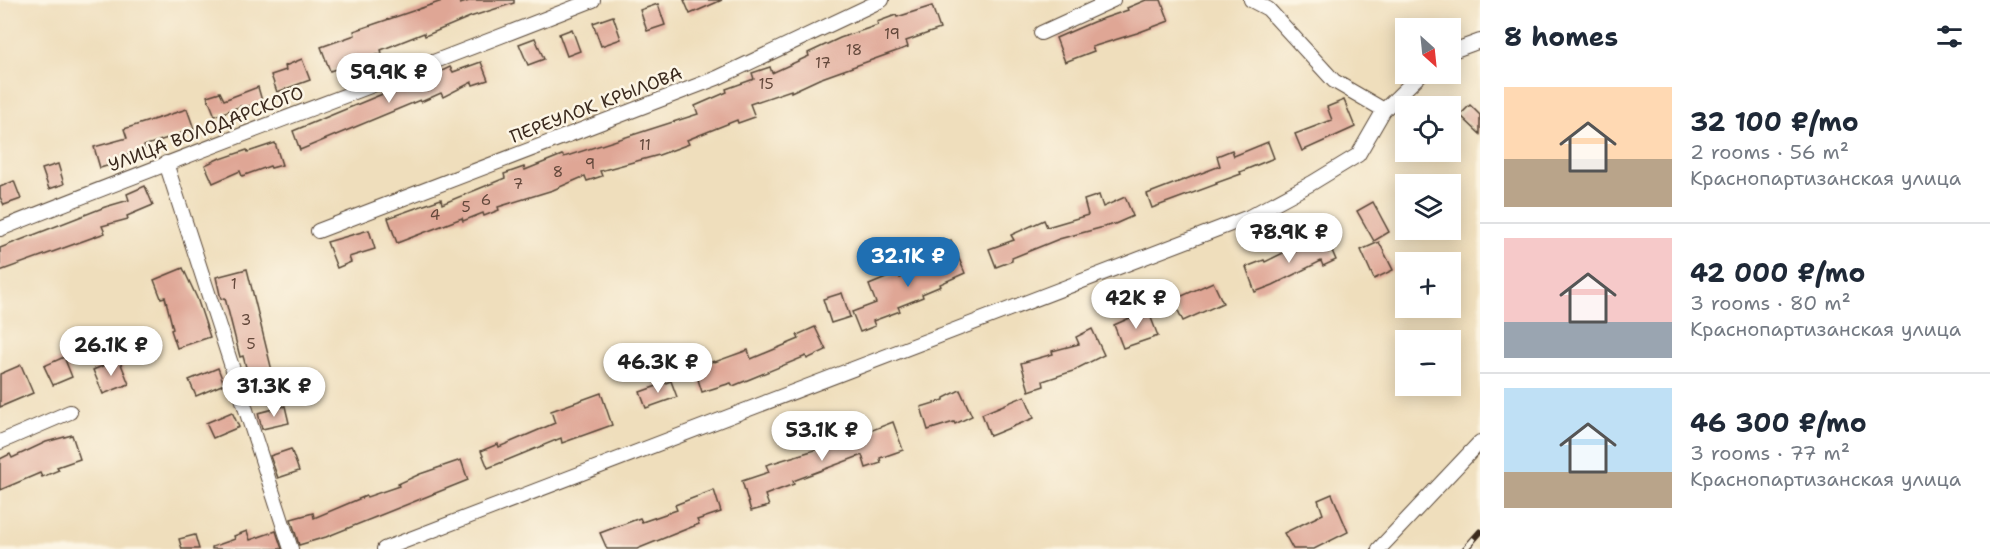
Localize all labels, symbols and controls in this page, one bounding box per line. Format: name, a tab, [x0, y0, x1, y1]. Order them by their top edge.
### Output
north arrow	[1395, 18, 1461, 84]
map controls	[1395, 18, 1461, 396]
text: 8 homes	[1504, 19, 1618, 54]
icon: filters	[1933, 20, 1966, 53]
house number: 19	[884, 24, 900, 44]
house number: 18	[846, 40, 862, 60]
pin: 59.9K ₽	[334, 53, 444, 104]
house number: 17	[815, 53, 831, 73]
text: 59.9K ₽	[350, 59, 428, 85]
street label: ПЕРЕУЛОК КРЫЛОВА	[506, 61, 686, 149]
house number: 15	[758, 74, 774, 94]
street label: УЛИЦА ВОЛОДАРСКОГО	[105, 81, 307, 177]
button: locate	[1395, 96, 1461, 162]
text: 32 100 ₽/mo	[1690, 104, 1859, 139]
icon: home	[1552, 111, 1624, 183]
house number: 11	[639, 135, 651, 155]
text: 2 rooms · 56 m²	[1690, 139, 1849, 165]
house number: 9	[585, 154, 595, 174]
house number: 8	[553, 162, 563, 182]
text: Краснопартизанская улица	[1690, 165, 1961, 191]
house number: 7	[513, 174, 523, 194]
button: layers	[1395, 174, 1461, 240]
house number: 6	[481, 190, 491, 210]
house number: 5	[461, 197, 471, 217]
house number: 4	[430, 205, 440, 225]
pin: 78.9K ₽	[1234, 213, 1344, 264]
text: 78.9K ₽	[1250, 219, 1328, 245]
pin: 32.1K ₽	[853, 237, 963, 288]
text: 32.1K ₽	[871, 243, 945, 269]
button: +	[1395, 252, 1461, 318]
text: 42 000 ₽/mo	[1690, 255, 1865, 290]
icon: home	[1552, 262, 1624, 334]
house number: 1	[231, 274, 237, 294]
pin: 42K ₽	[1094, 279, 1178, 330]
text: 42K ₽	[1105, 285, 1167, 311]
text: 3 rooms · 80 m²	[1690, 290, 1851, 316]
house number: 3	[241, 310, 251, 330]
text: Краснопартизанская улица	[1690, 316, 1961, 342]
pin: 26.1K ₽	[56, 326, 166, 377]
button: −	[1395, 330, 1461, 396]
text: 26.1K ₽	[74, 332, 148, 358]
house number: 5	[246, 334, 256, 354]
pin: 46.3K ₽	[603, 343, 713, 394]
text: 46.3K ₽	[617, 349, 699, 375]
pin: 31.3K ₽	[219, 367, 329, 418]
text: 31.3K ₽	[236, 373, 312, 399]
text: 46 300 ₽/mo	[1690, 405, 1867, 440]
pin: 53.1K ₽	[767, 411, 877, 462]
icon: home	[1552, 412, 1624, 484]
text: 53.1K ₽	[785, 417, 859, 443]
text: 3 rooms · 77 m²	[1690, 440, 1850, 466]
text: Краснопартизанская улица	[1690, 466, 1961, 492]

